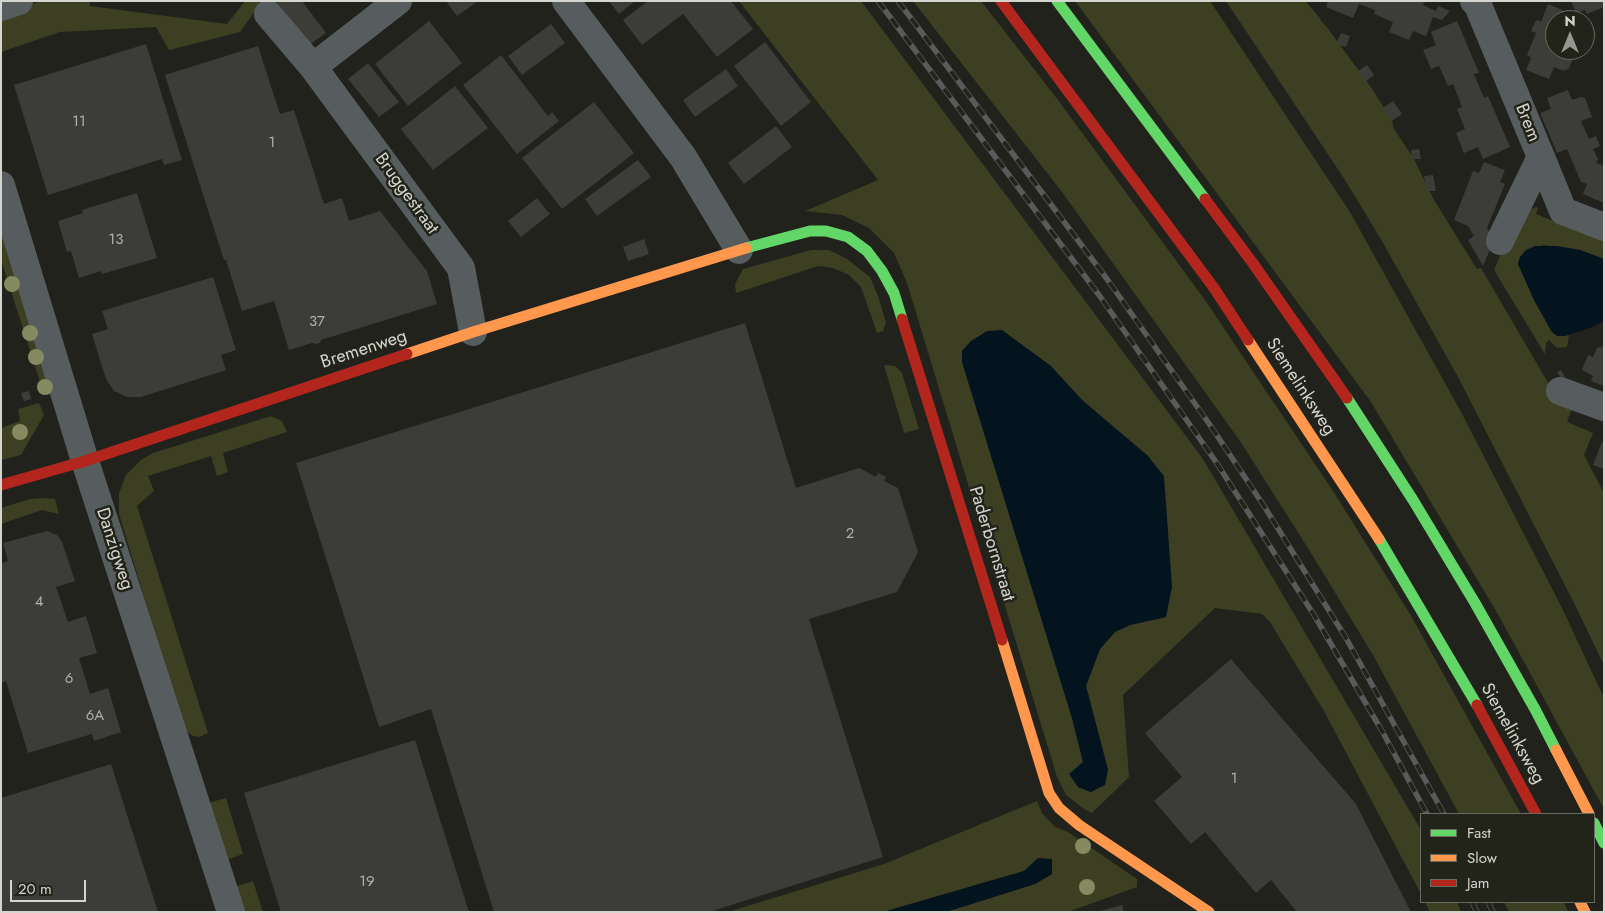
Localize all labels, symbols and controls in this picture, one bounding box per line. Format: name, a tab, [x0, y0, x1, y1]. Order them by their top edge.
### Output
north arrow	[1545, 10, 1595, 60]
text: N	[1564, 11, 1576, 31]
street label: Brem	[1510, 101, 1544, 145]
house number: 11	[72, 113, 86, 131]
house number: 1	[269, 134, 275, 152]
street label: Bruggestraat	[369, 149, 443, 239]
house number: 13	[109, 231, 123, 249]
house number: 37	[309, 313, 325, 331]
street label: Bremenweg	[318, 326, 410, 374]
street label: Siemelinksweg	[1260, 334, 1340, 440]
street label: Paderbornstraat	[963, 484, 1019, 604]
street label: Danzigweg	[91, 505, 137, 593]
house number: 2	[846, 525, 854, 543]
house number: 4	[35, 593, 43, 611]
house number: 6	[65, 670, 73, 688]
street label: Siemelinksweg	[1475, 680, 1549, 788]
house number: 6A	[86, 707, 104, 725]
house number: 1	[1231, 770, 1237, 788]
legend	[1420, 813, 1595, 903]
text: Fast	[1467, 822, 1491, 844]
text: Slow	[1467, 847, 1497, 869]
scale bar	[12, 870, 89, 902]
text: Jam	[1467, 872, 1490, 894]
house number: 19	[359, 873, 375, 891]
text: 20 m	[18, 878, 52, 900]

